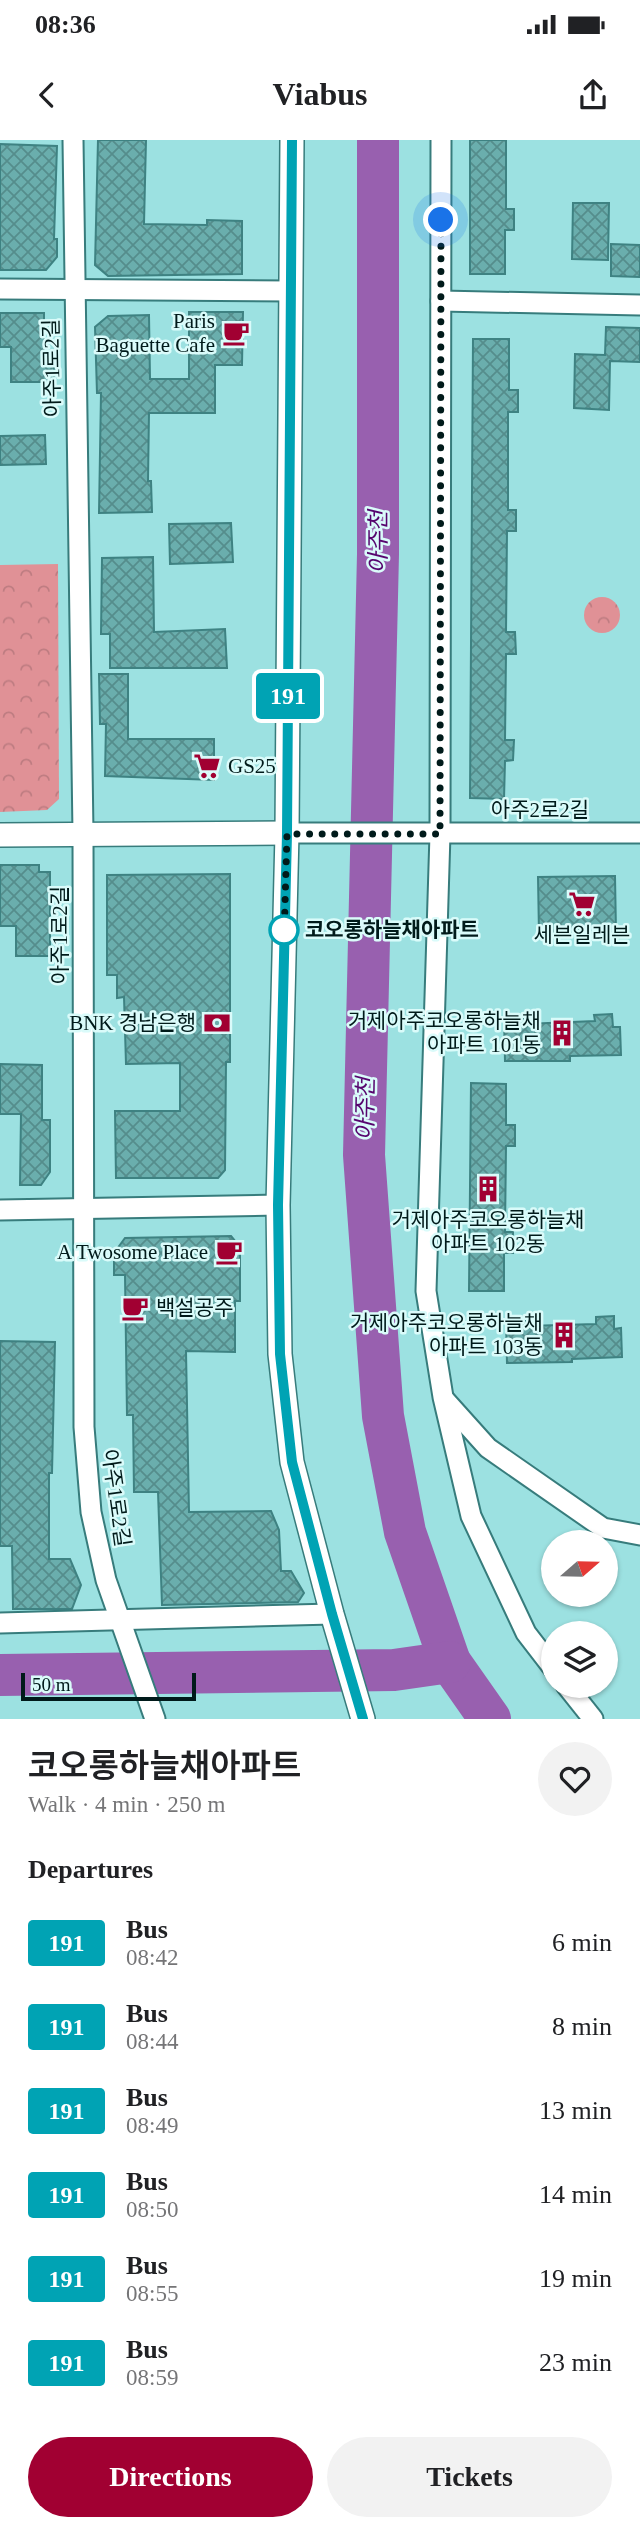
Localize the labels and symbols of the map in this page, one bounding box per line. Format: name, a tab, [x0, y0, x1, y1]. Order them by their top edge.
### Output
your location	[423, 202, 458, 237]
place label: Paris Baguette Cafe	[95, 309, 215, 357]
cafe icon: Paris Baguette Cafe	[221, 318, 251, 348]
street label: 아주1로2길	[39, 319, 65, 417]
water label: 아주천	[366, 507, 391, 574]
line badge: 191	[248, 673, 328, 719]
supermarket icon: GS25	[192, 751, 222, 781]
place label: GS25	[228, 754, 276, 778]
street label: 아주2로2길	[491, 798, 589, 822]
street label: 아주1로2길	[48, 886, 72, 984]
supermarket icon: 세븐일레븐	[567, 889, 597, 919]
marker: 코오롱하늘채아파트	[269, 915, 299, 945]
place label: 코오롱하늘채아파트	[305, 918, 479, 942]
place label: 세븐일레븐	[534, 923, 630, 947]
bank icon: BNK 경남은행	[202, 1008, 232, 1038]
place label: 거제아주코오롱하늘채 아파트 101동	[348, 1009, 541, 1057]
place label: BNK 경남은행	[69, 1011, 196, 1035]
building icon: 거제아주코오롱하늘채 아파트 101동	[547, 1018, 577, 1048]
water label: 아주천	[352, 1074, 379, 1141]
building icon: 거제아주코오롱하늘채 아파트 102동	[473, 1174, 503, 1204]
place label: 거제아주코오롱하늘채 아파트 102동	[391, 1208, 585, 1256]
cafe icon: A Twosome Place	[214, 1237, 244, 1267]
place label: A Twosome Place	[57, 1240, 208, 1264]
cafe icon: 백설공주	[120, 1293, 150, 1323]
place label: 백설공주	[156, 1296, 233, 1320]
place label: 거제아주코오롱하늘채 아파트 103동	[350, 1311, 543, 1359]
building icon: 거제아주코오롱하늘채 아파트 103동	[549, 1320, 579, 1350]
street label: 아주1로2길	[97, 1448, 135, 1548]
north arrow	[541, 1530, 618, 1606]
scale bar	[21, 1670, 196, 1702]

